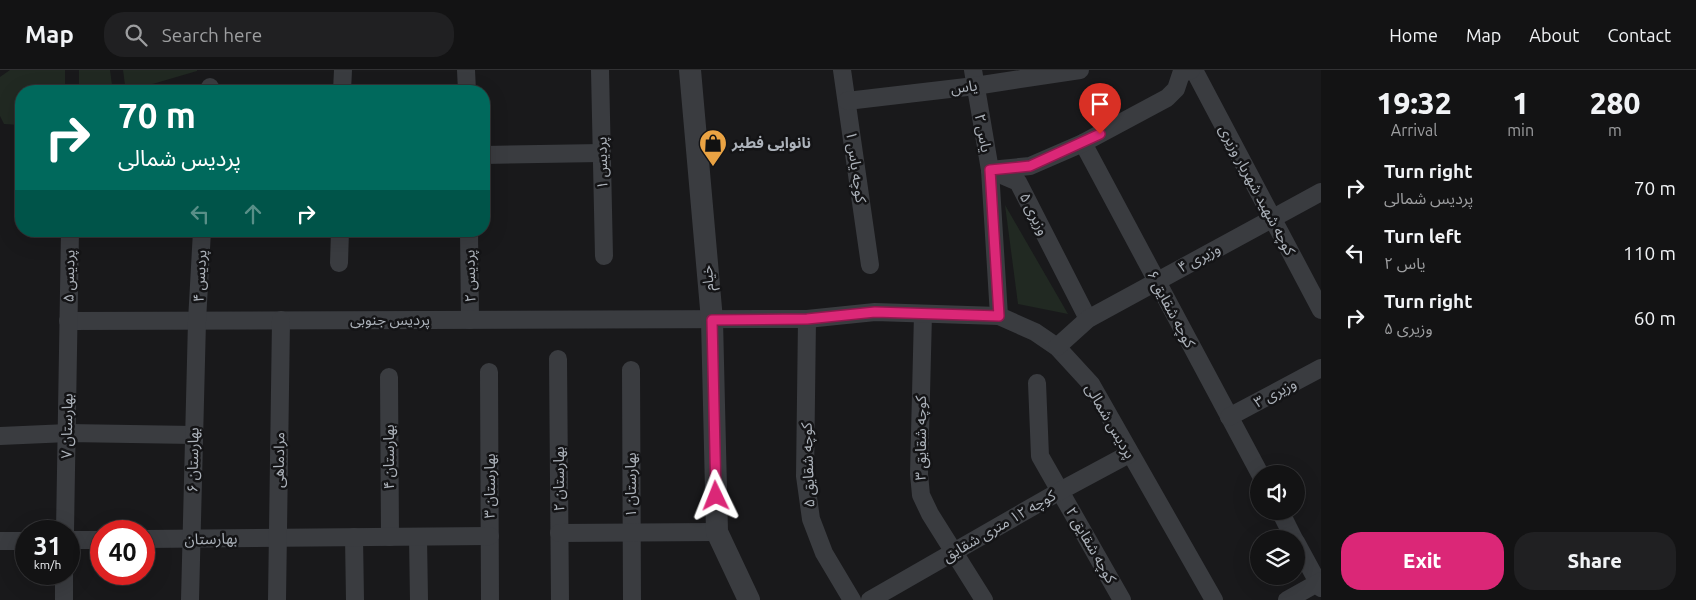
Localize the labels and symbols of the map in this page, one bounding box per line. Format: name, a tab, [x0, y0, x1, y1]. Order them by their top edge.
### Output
street label: یاس	[950, 76, 978, 98]
pin	[1079, 83, 1121, 134]
street label: یاس ۲	[971, 112, 995, 154]
street label: کوچه شهید شهریار وزیری	[1214, 122, 1299, 260]
shop icon: نانوایی فطیر	[698, 128, 728, 167]
street label: کوچه یاس ۱	[841, 130, 870, 205]
place label: نانوایی فطیر	[731, 134, 811, 152]
street label: پردیس ۱	[593, 136, 613, 189]
street label: وزیری ۵	[1016, 190, 1052, 238]
street label: وزیری ۴	[1175, 239, 1223, 277]
street label: پردیس ۴	[190, 249, 211, 303]
street label: پردیس ۲	[461, 249, 481, 302]
street label: پردیس ۵	[60, 250, 80, 303]
street label: خیام	[698, 264, 720, 292]
street label: کوچه شقایق ۶	[1142, 267, 1199, 352]
street label: پردیس جنوبی	[350, 311, 430, 330]
street label: وزیری ۳	[1251, 374, 1299, 412]
street label: پردیس شمالی	[1080, 380, 1139, 462]
street label: بهارستان ۷	[57, 393, 77, 459]
street label: کوچه شقایق ۳	[912, 395, 931, 481]
street label: کوچه شقایق ۵	[797, 421, 820, 508]
street label: بهارستان ۴	[380, 424, 398, 490]
street label: بهارستان ۶	[183, 427, 203, 493]
street label: مرادماهی	[270, 432, 288, 488]
street label: بهارستان ۲	[550, 446, 568, 512]
street label: بهارستان ۱	[622, 452, 640, 518]
street label: بهارستان ۳	[481, 453, 499, 519]
position arrow	[689, 469, 741, 521]
street label: کوچه ۱۲ متری شقایق	[939, 486, 1060, 567]
street label: کوچه شقایق ۲	[1061, 504, 1120, 588]
speed limit sign: 40	[90, 520, 155, 585]
street label: بهارستان	[184, 530, 238, 548]

